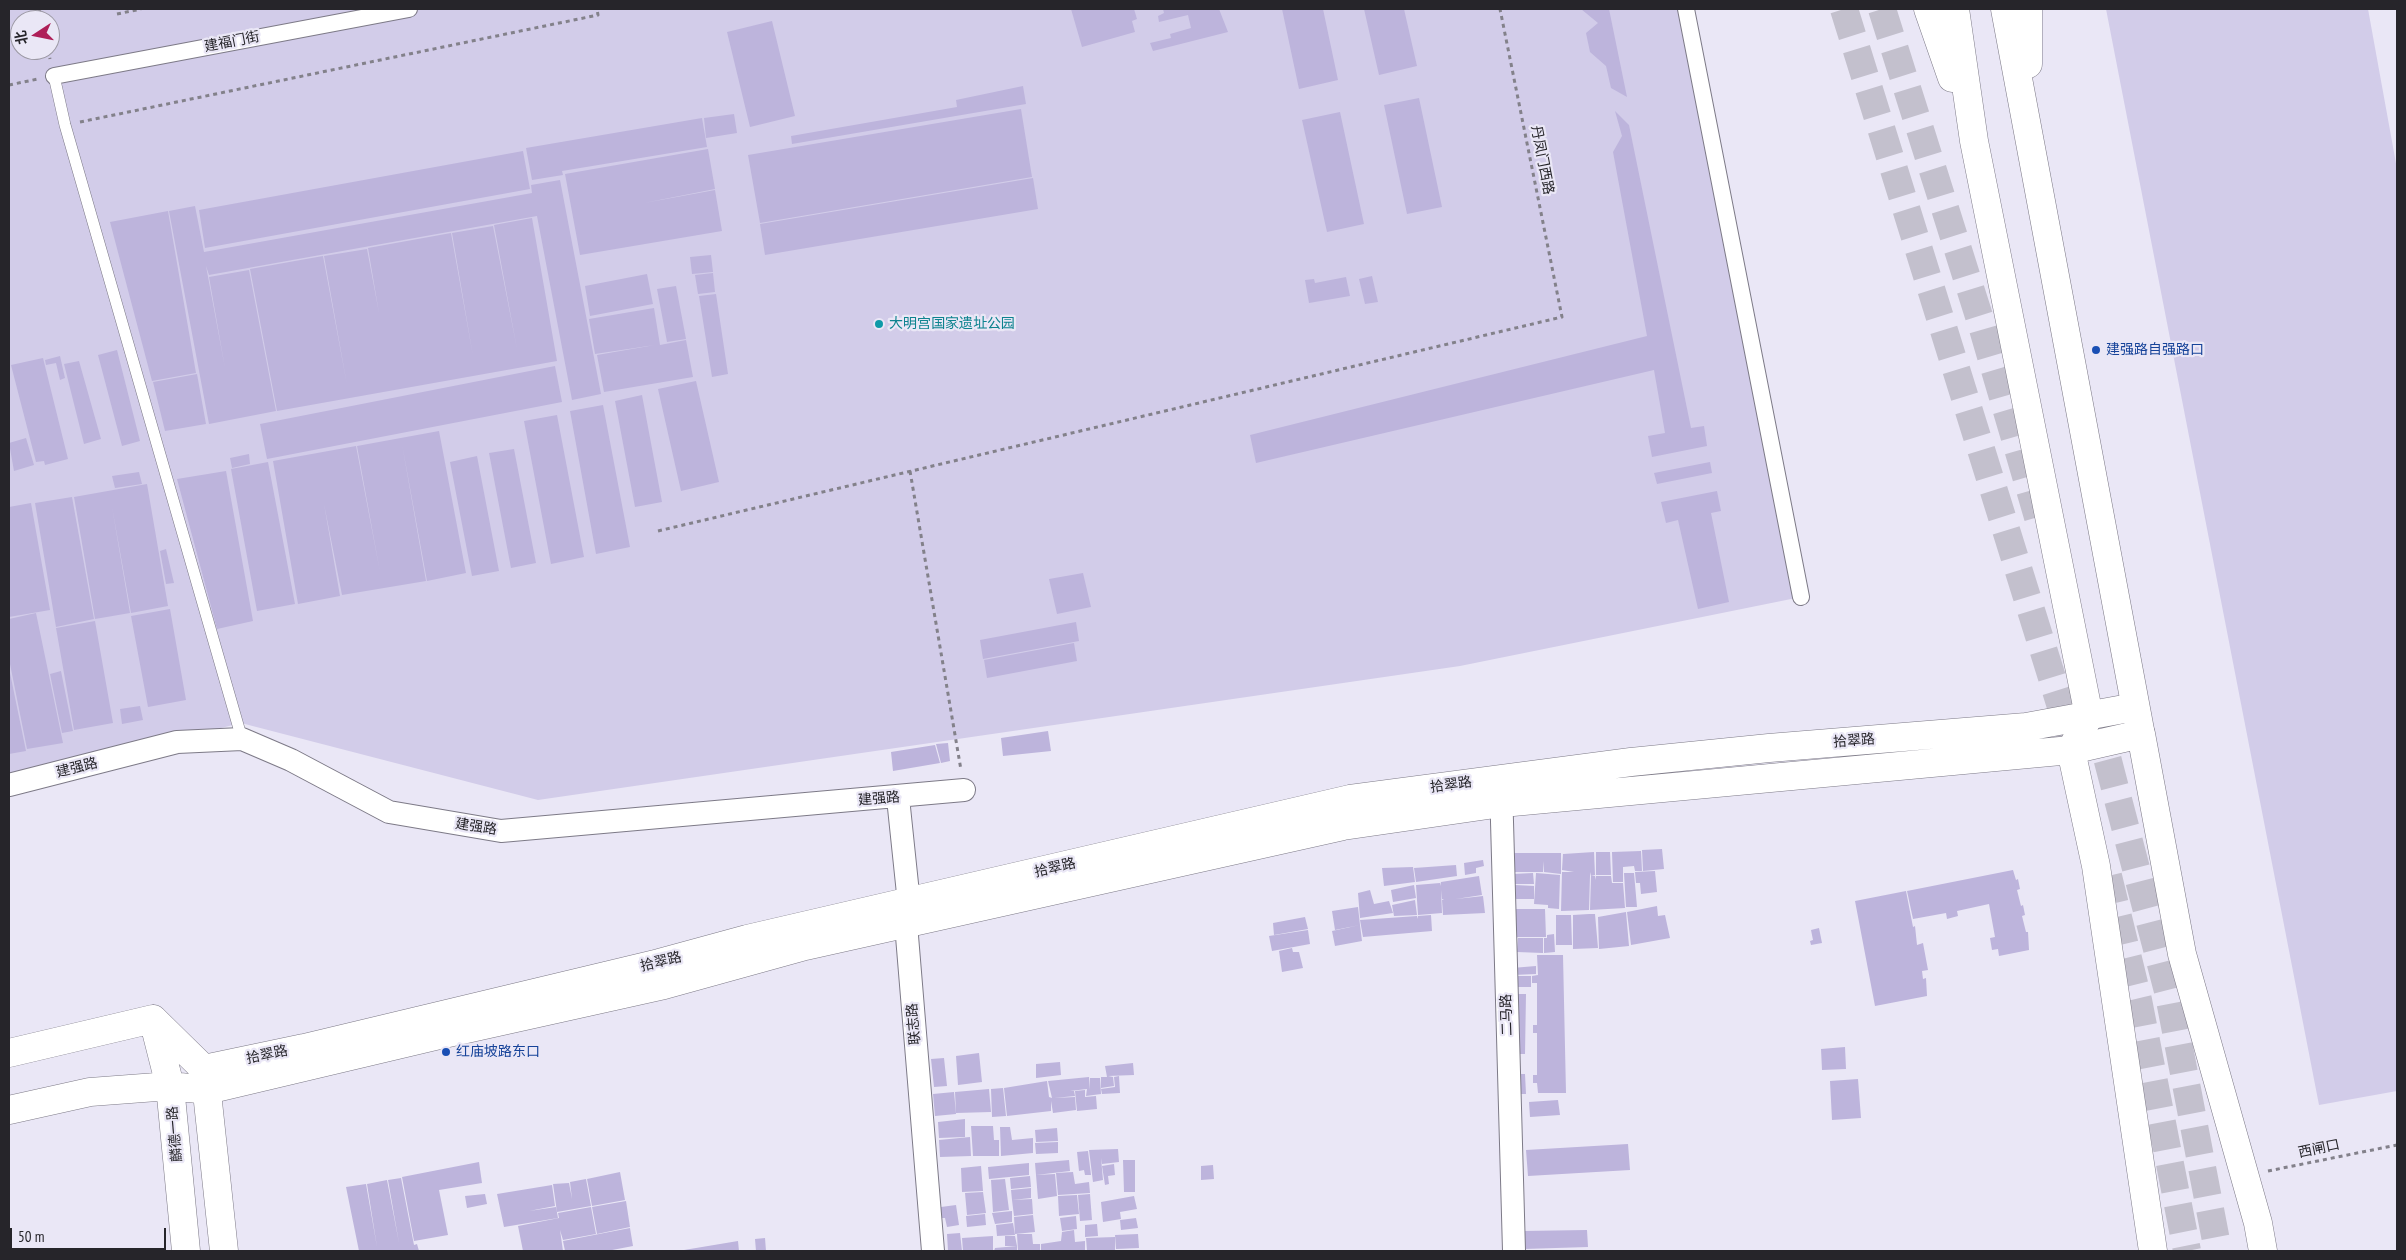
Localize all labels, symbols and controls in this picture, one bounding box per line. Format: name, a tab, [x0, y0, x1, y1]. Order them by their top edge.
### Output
north arrow	[10, 10, 60, 60]
street label: 建福门街	[203, 28, 261, 56]
text: 北	[11, 29, 31, 46]
street label: 丹凤门西路	[1527, 124, 1557, 196]
place label: 大明宫国家遗址公园	[889, 316, 1015, 332]
marker: 大明宫国家遗址公园	[873, 318, 885, 330]
place label: 建强路自强路口	[2106, 342, 2204, 358]
marker: 建强路自强路口	[2090, 344, 2102, 356]
street label: 拾翠路	[1832, 731, 1876, 751]
street label: 建强路	[55, 755, 99, 781]
street label: 拾翠路	[1429, 774, 1473, 796]
street label: 建强路	[857, 789, 901, 809]
street label: 建强路	[454, 815, 498, 839]
street label: 拾翠路	[1033, 855, 1077, 881]
street label: 拾翠路	[639, 949, 683, 975]
street label: 二马路	[1498, 994, 1516, 1036]
street label: 联志路	[904, 1002, 924, 1046]
street label: 拾翠路	[245, 1042, 289, 1068]
place label: 红庙坡路东口	[456, 1044, 540, 1060]
marker: 红庙坡路东口	[440, 1046, 452, 1058]
street label: 麟德一路	[164, 1105, 186, 1163]
street label: 西闸口	[2297, 1136, 2341, 1162]
scale bar	[12, 1218, 169, 1250]
text: 50 m	[18, 1227, 44, 1246]

